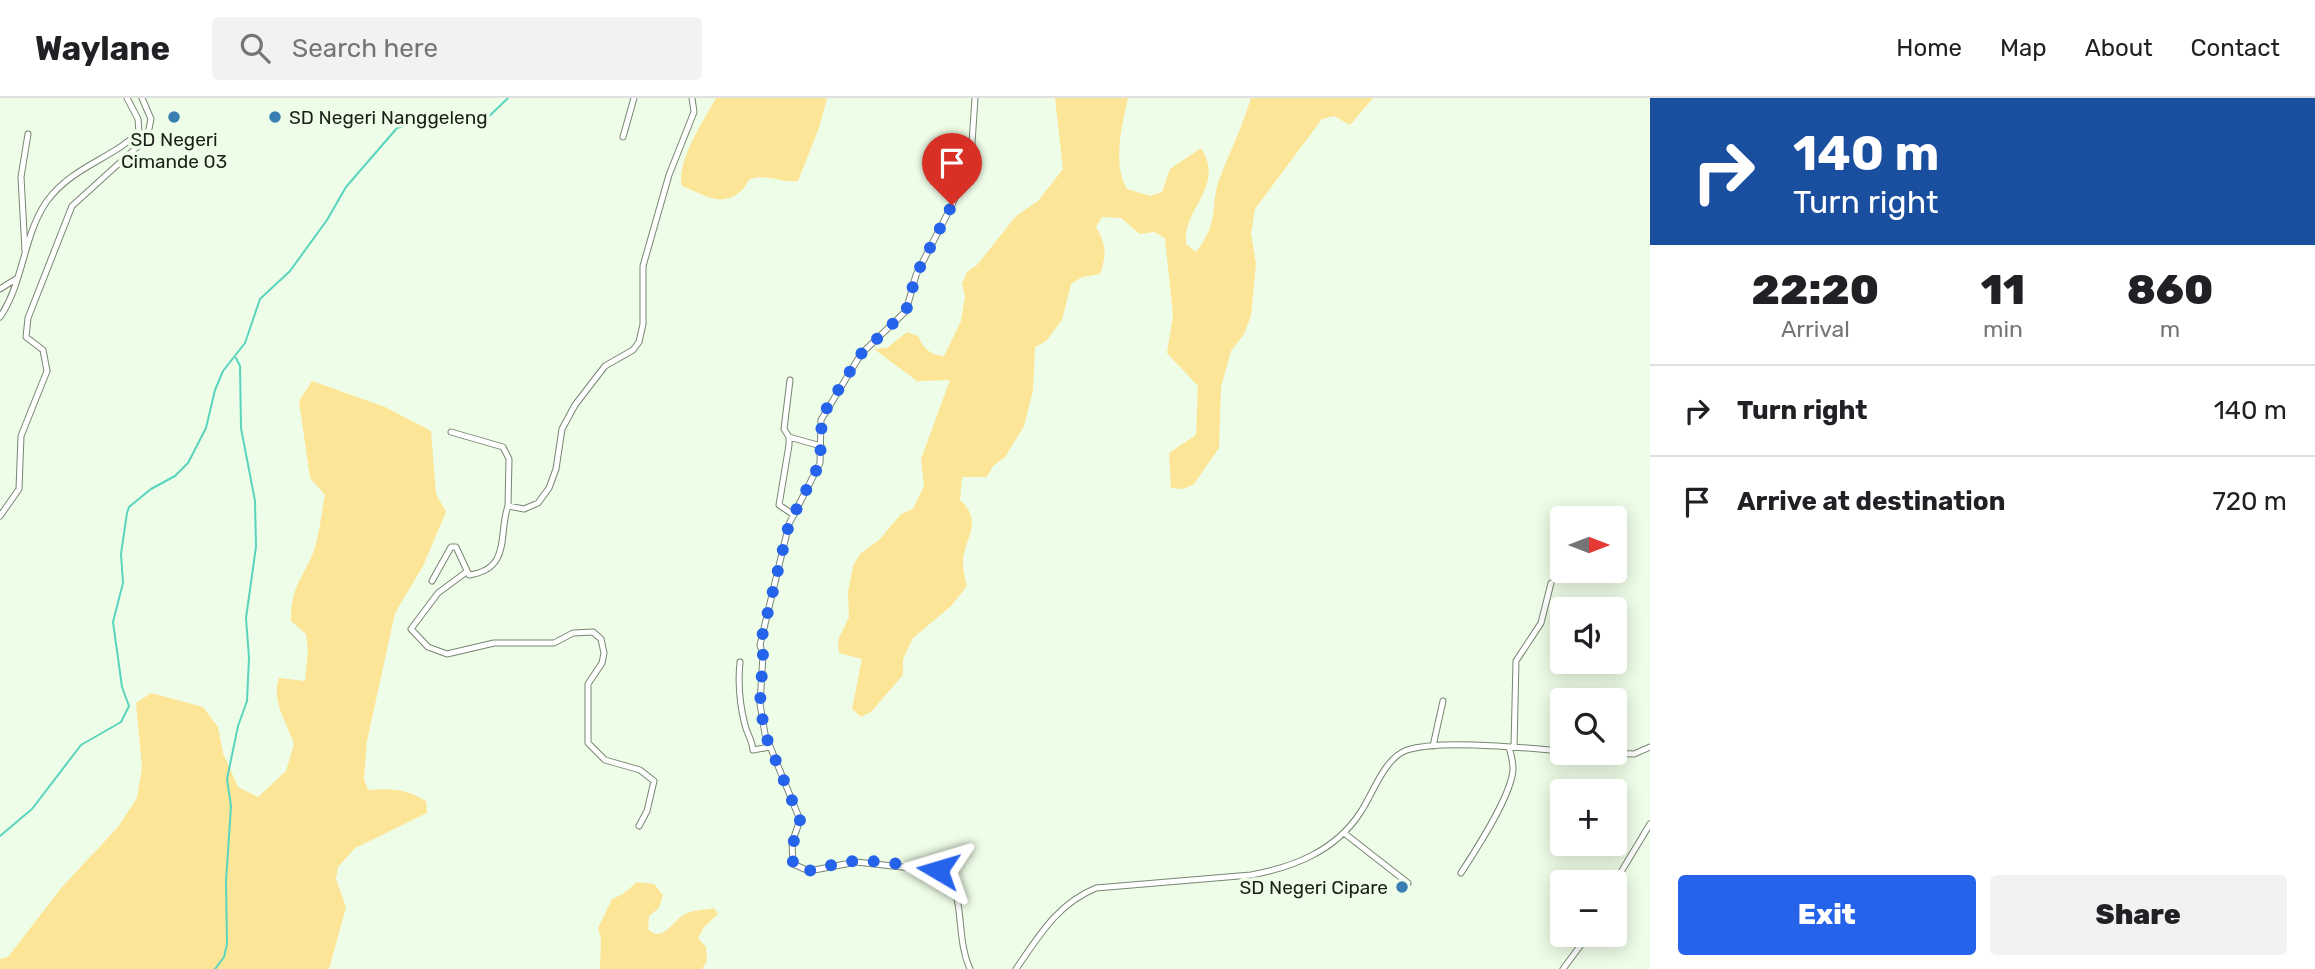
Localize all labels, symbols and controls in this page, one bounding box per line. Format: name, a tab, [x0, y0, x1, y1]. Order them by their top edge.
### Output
search box	[212, 17, 702, 80]
text: Waylane	[35, 29, 170, 68]
icon: search	[236, 29, 274, 67]
text: Search here	[292, 33, 438, 64]
text: Home	[1896, 34, 1962, 62]
text: Map	[2000, 34, 2047, 62]
text: About	[2085, 34, 2153, 62]
text: Contact	[2191, 34, 2280, 62]
place label: SD Negeri Nanggeleng	[289, 106, 488, 129]
marker: SD Negeri Cimande 03	[166, 109, 182, 125]
marker: SD Negeri Nanggeleng	[267, 109, 283, 125]
text: 140 m	[1793, 124, 1939, 182]
icon: right	[1678, 126, 1769, 217]
place label: SD Negeri Cimande 03	[121, 128, 227, 173]
pin	[922, 133, 982, 205]
icon: arrive	[933, 144, 971, 182]
text: Turn right	[1793, 183, 1938, 221]
text: 22:20	[1752, 265, 1879, 315]
text: 11	[1981, 265, 2025, 315]
text: 860	[2127, 265, 2213, 315]
text: Arrival	[1781, 315, 1850, 343]
text: min	[1983, 315, 2023, 343]
text: m	[2160, 315, 2180, 343]
icon: right	[1678, 392, 1716, 430]
text: Turn right	[1737, 395, 1867, 426]
text: 140 m	[2214, 395, 2287, 426]
icon: arrive	[1678, 483, 1716, 521]
text: Arrive at destination	[1737, 486, 2005, 517]
text: 720 m	[2212, 486, 2287, 517]
north arrow	[1550, 506, 1628, 583]
map controls	[1550, 506, 1627, 947]
button: sound	[1550, 597, 1627, 674]
button: search	[1550, 688, 1627, 765]
button: +	[1550, 779, 1627, 856]
position arrow	[901, 833, 975, 907]
button: −	[1550, 870, 1627, 947]
button: Exit	[1678, 875, 1976, 955]
button: Share	[1990, 875, 2287, 955]
place label: SD Negeri Cipare	[1239, 876, 1388, 899]
marker: SD Negeri Cipare	[1394, 879, 1410, 895]

